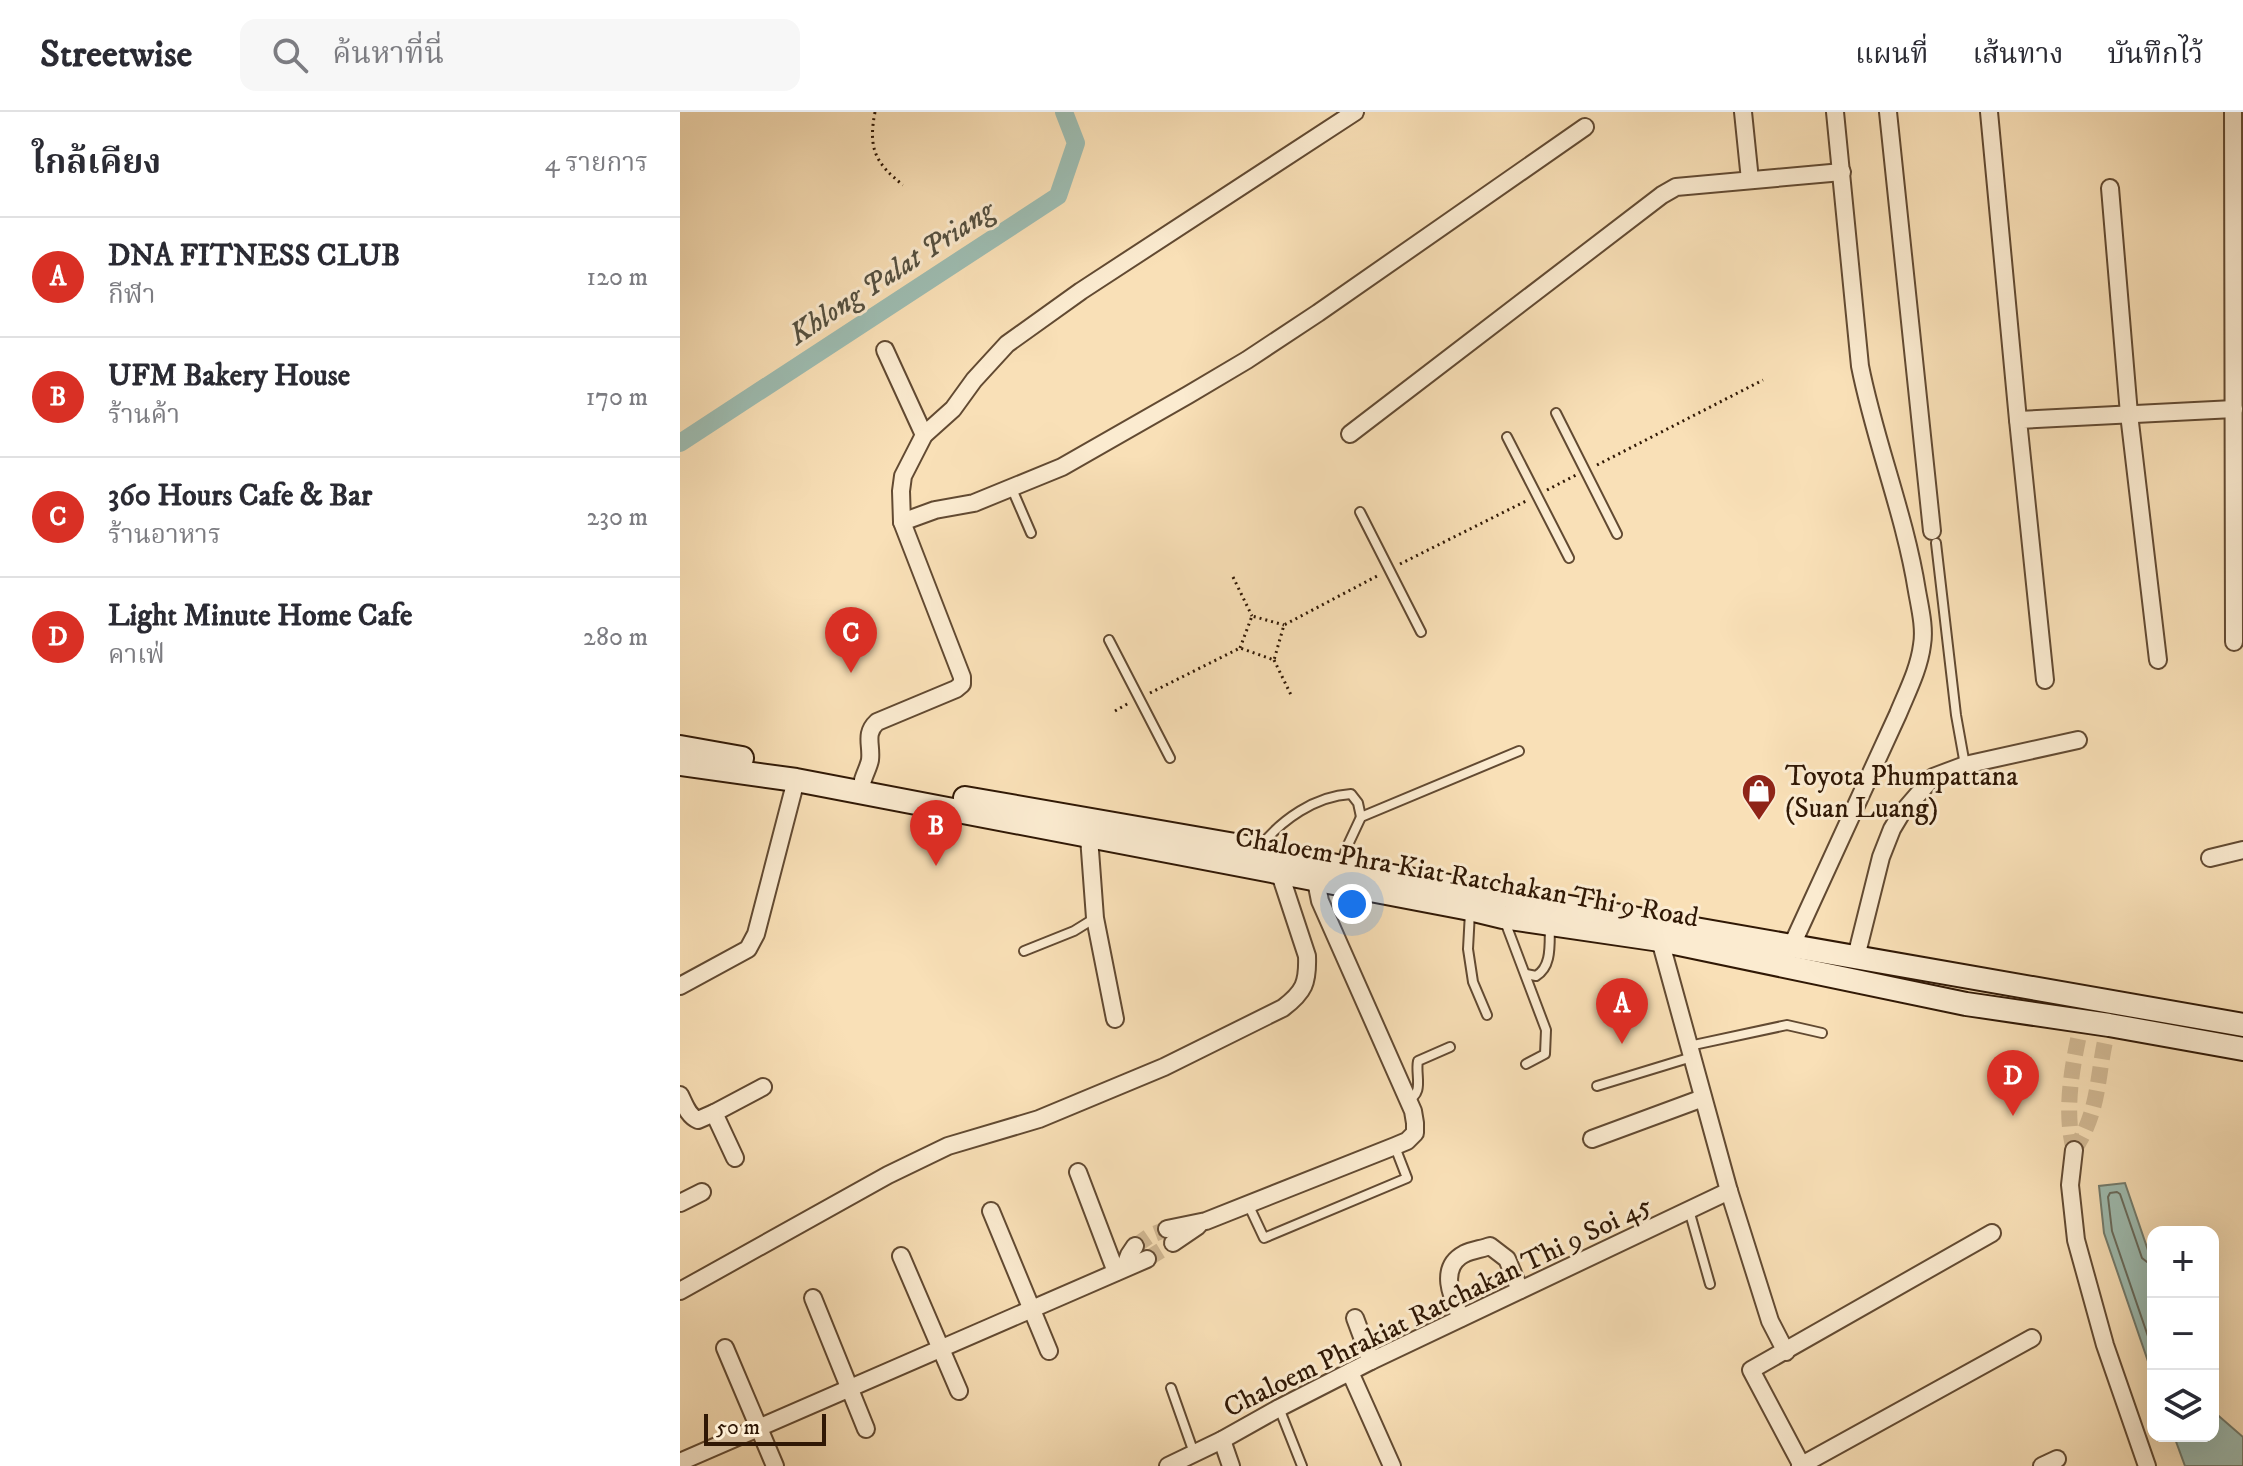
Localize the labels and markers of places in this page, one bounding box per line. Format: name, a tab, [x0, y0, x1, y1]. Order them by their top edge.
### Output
pin: C	[825, 607, 877, 673]
place label: Toyota Phumpattana (Suan Luang)	[1785, 759, 2018, 826]
shop icon: Toyota Phumpattana (Suan Luang)	[1740, 772, 1778, 822]
pin: B	[910, 800, 962, 866]
pin: A	[1596, 978, 1648, 1044]
pin: D	[1987, 1050, 2039, 1116]

